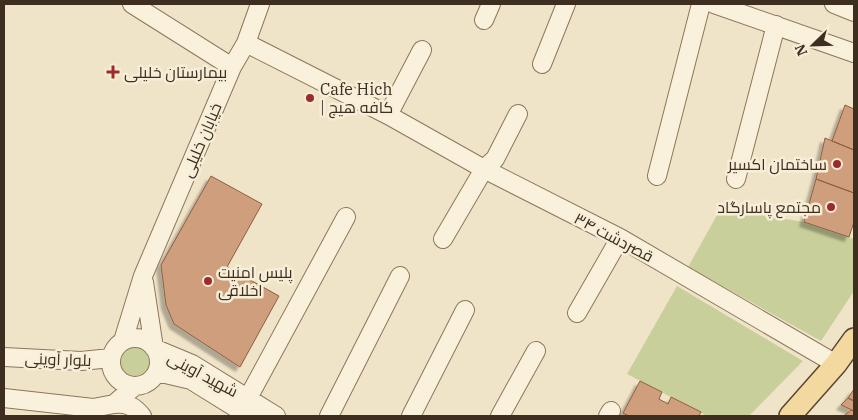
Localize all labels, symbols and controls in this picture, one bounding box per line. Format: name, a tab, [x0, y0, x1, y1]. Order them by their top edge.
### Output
north arrow	[788, 20, 838, 70]
text: N	[791, 41, 811, 59]
place label: بیمارستان خلیلی	[124, 62, 227, 83]
marker: بیمارستان خلیلی	[106, 65, 120, 79]
place label: Cafe Hich | کافه هیچ	[320, 79, 393, 119]
marker: Cafe Hich | کافه هیچ	[304, 92, 316, 104]
street label: خیابان خلیلی	[176, 100, 227, 181]
place label: ساختمان اکسیر	[727, 154, 827, 175]
marker: ساختمان اکسیر	[831, 158, 843, 170]
place label: مجتمع پاسارگاد	[717, 197, 821, 219]
marker: مجتمع پاسارگاد	[825, 201, 837, 213]
street label: قصردشت ۳۴	[571, 208, 657, 266]
place label: پلیس امنیت اخلاقی	[218, 262, 293, 301]
marker: پلیس امنیت اخلاقی	[202, 275, 214, 287]
street label: شهید آوینی	[164, 347, 242, 402]
street label: بلوار آوینی	[24, 348, 92, 371]

